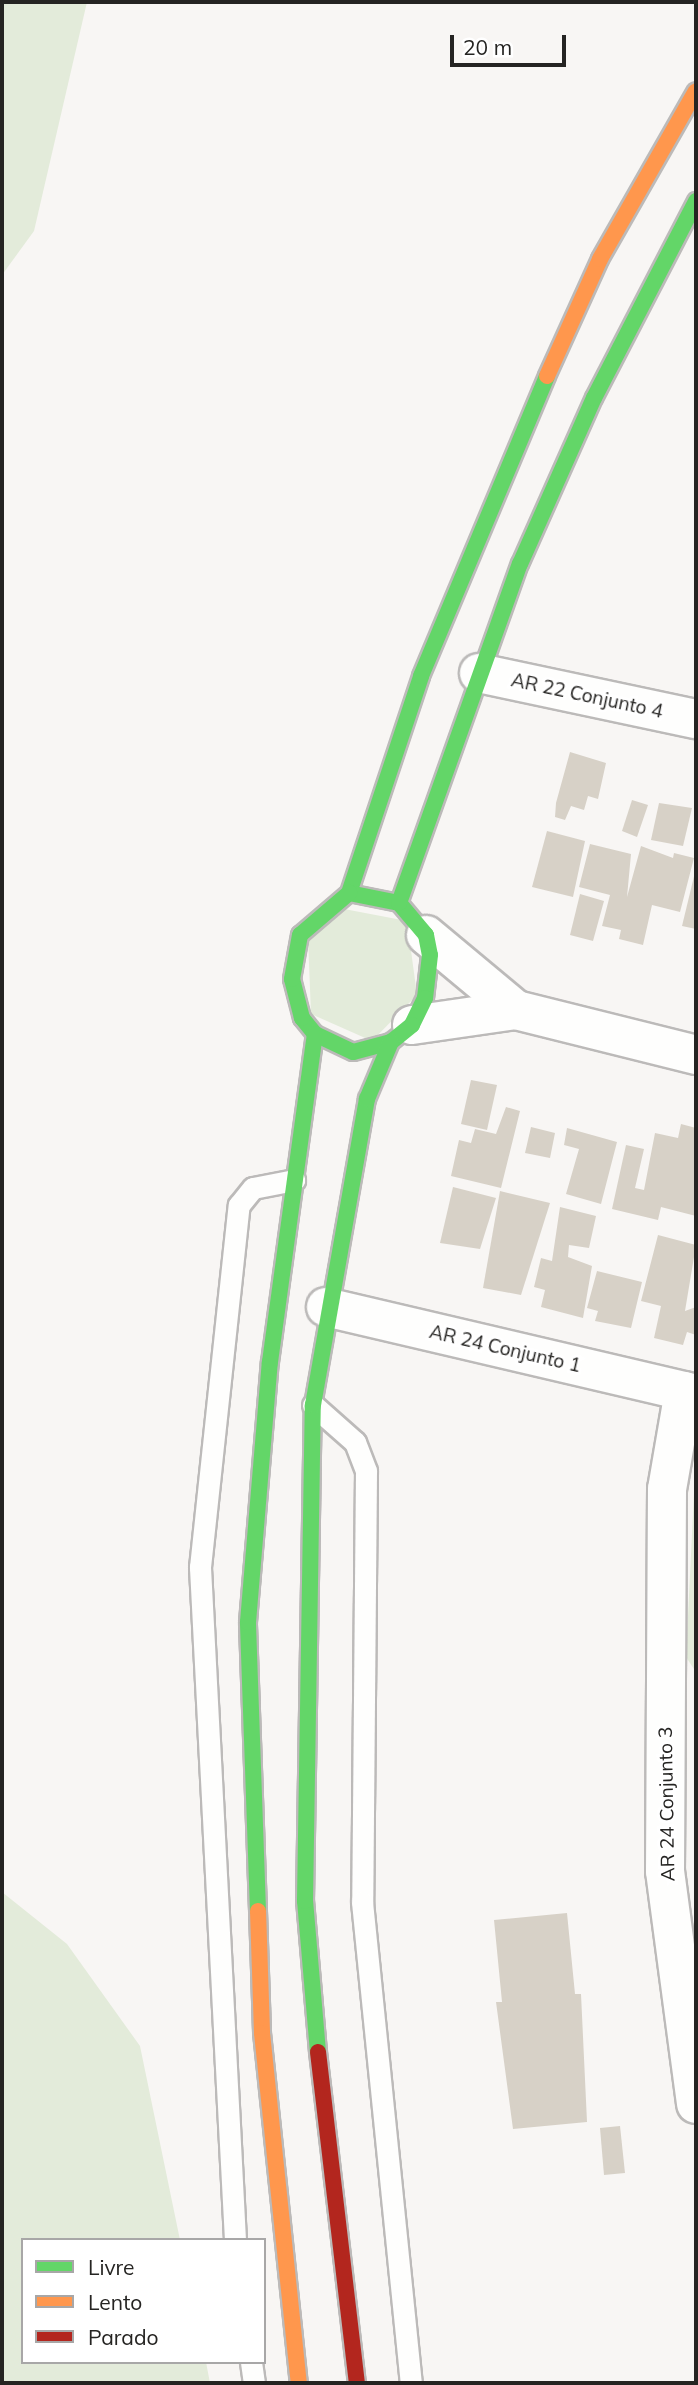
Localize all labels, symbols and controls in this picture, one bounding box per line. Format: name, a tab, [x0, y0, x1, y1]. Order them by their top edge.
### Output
scale bar	[453, 21, 568, 65]
text: 20 m	[463, 34, 512, 60]
street label: AR 22 Conjunto 4	[509, 669, 665, 723]
street label: AR 24 Conjunto 1	[427, 1321, 583, 1377]
street label: AR 24 Conjunto 3	[654, 1727, 680, 1881]
legend	[21, 2238, 266, 2364]
text: Livre	[88, 2254, 135, 2280]
text: Lento	[88, 2289, 142, 2315]
text: Parado	[88, 2324, 158, 2350]

